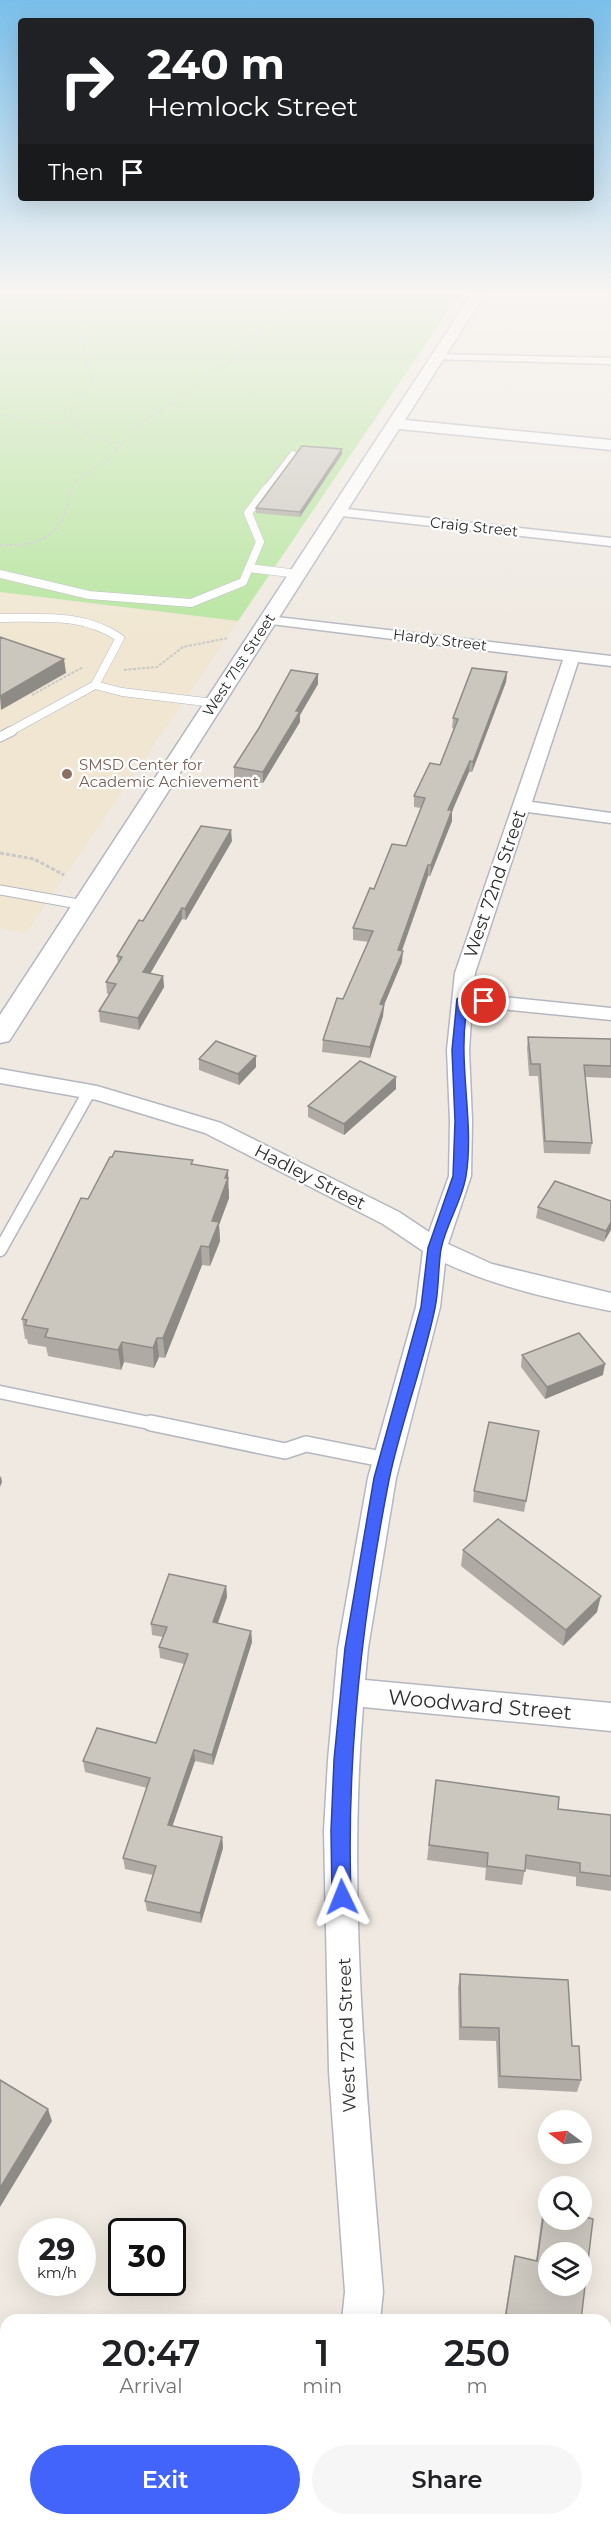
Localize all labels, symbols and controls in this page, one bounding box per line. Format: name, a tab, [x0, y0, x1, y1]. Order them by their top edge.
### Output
text: 240 m	[147, 38, 285, 90]
icon: right	[48, 42, 126, 120]
text: Hemlock Street	[147, 90, 358, 123]
icon: arrive	[116, 156, 149, 189]
text: Then	[48, 159, 104, 186]
street label: Craig Street	[429, 512, 519, 541]
street label: West 71st Street	[198, 610, 279, 720]
street label: Hardy Street	[392, 624, 488, 655]
place label: SMSD Center for Academic Achievement	[79, 755, 259, 791]
marker: SMSD Center for Academic Achievement	[60, 767, 74, 781]
street label: West 72nd Street	[459, 807, 531, 961]
pin	[458, 975, 509, 1026]
icon: arrive	[467, 984, 500, 1017]
street label: Hadley Street	[251, 1140, 369, 1214]
street label: Woodward Street	[387, 1684, 573, 1725]
position arrow	[310, 1865, 374, 1929]
street label: West 72nd Street	[333, 1957, 361, 2113]
north arrow	[538, 2110, 592, 2164]
map controls	[538, 2110, 592, 2296]
button: search	[538, 2176, 592, 2230]
speed limit sign: 30	[108, 2218, 186, 2296]
text: 29	[39, 2231, 75, 2268]
button: layers	[538, 2242, 592, 2296]
text: km/h	[37, 2263, 77, 2282]
text: 20:47	[102, 2331, 200, 2375]
text: 1	[315, 2331, 329, 2375]
text: 250	[444, 2331, 510, 2375]
text: Arrival	[120, 2374, 183, 2398]
text: min	[302, 2374, 342, 2398]
text: m	[467, 2374, 488, 2398]
button: Exit	[30, 2445, 300, 2514]
button: Share	[312, 2445, 582, 2514]

